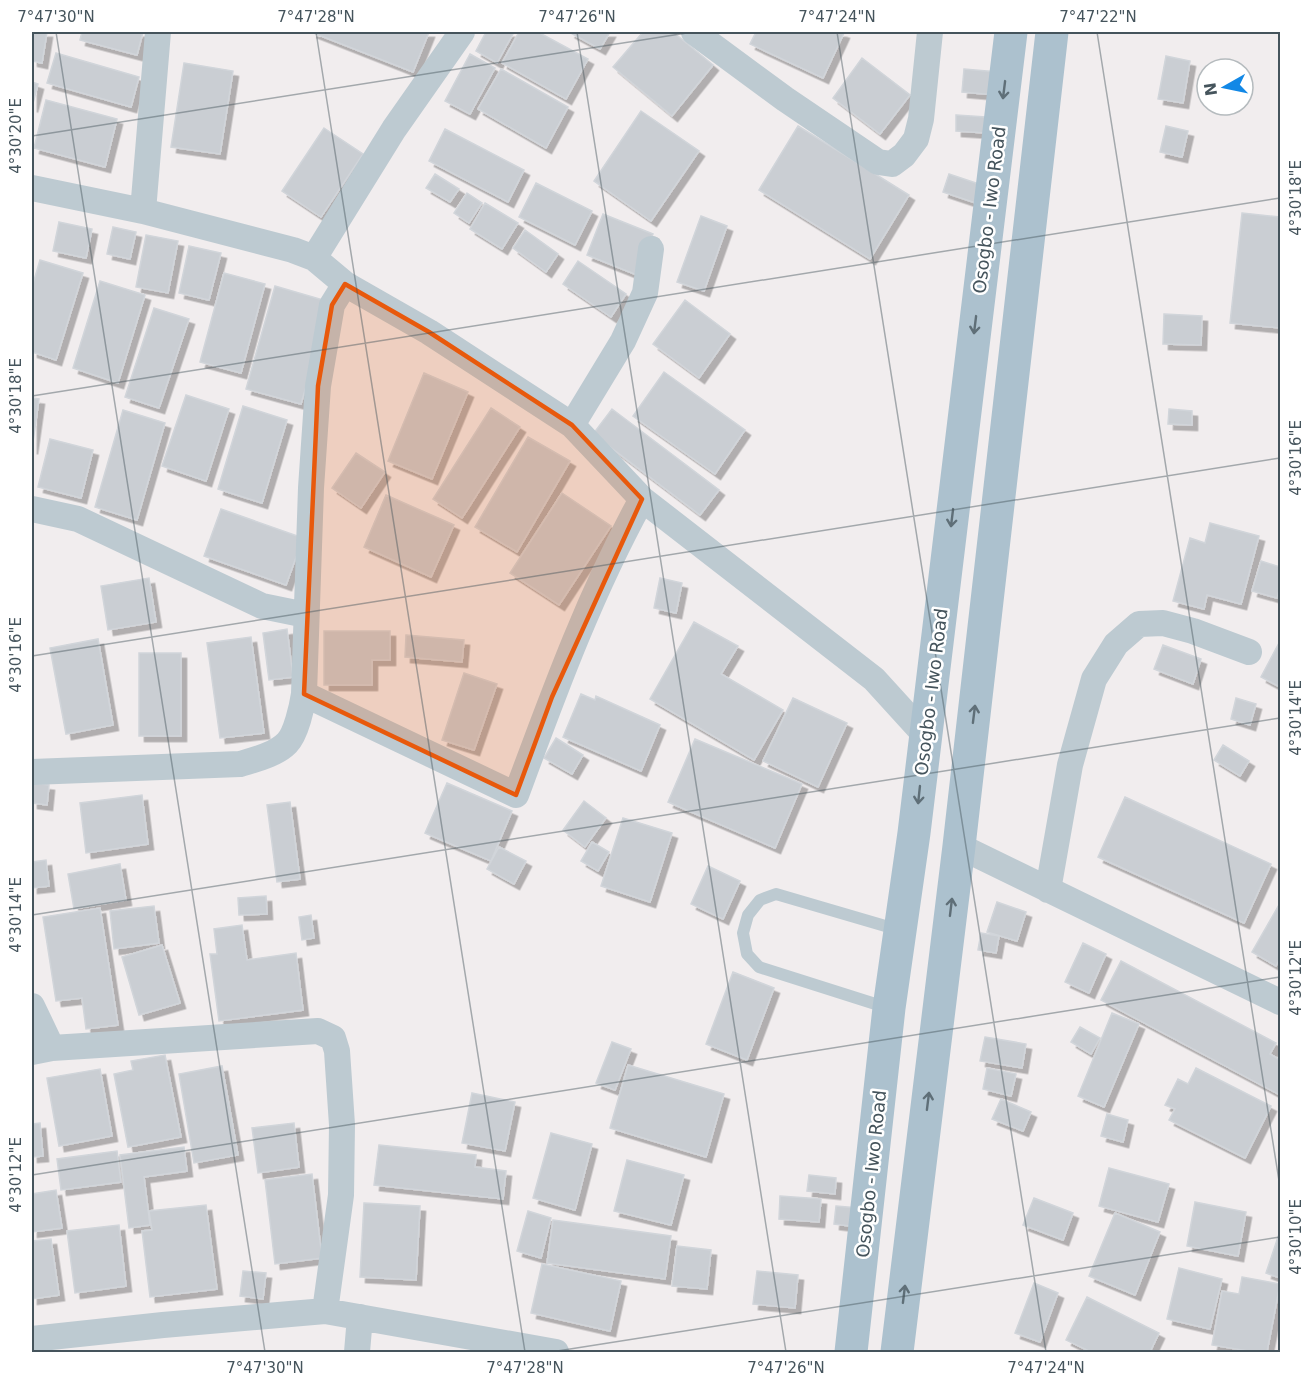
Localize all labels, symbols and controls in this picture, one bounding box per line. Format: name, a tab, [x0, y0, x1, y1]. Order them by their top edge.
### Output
text: 7°47'30"N	[17, 8, 95, 26]
text: 7°47'28"N	[277, 8, 355, 26]
text: 7°47'26"N	[538, 8, 616, 26]
text: 7°47'24"N	[798, 8, 876, 26]
text: 7°47'22"N	[1059, 8, 1137, 26]
north arrow	[1195, 57, 1255, 117]
one-way arrow	[998, 79, 1009, 99]
text: N	[1200, 81, 1221, 97]
text: 4°30'20"E	[7, 98, 25, 174]
street label: Osogbo - Iwo Road	[968, 125, 1010, 295]
text: 4°30'18"E	[1287, 160, 1305, 236]
one-way arrow	[969, 314, 980, 334]
text: 4°30'18"E	[7, 358, 25, 434]
text: 4°30'16"E	[1287, 420, 1305, 496]
one-way arrow	[946, 508, 957, 528]
street label: Osogbo - Iwo Road	[910, 607, 952, 777]
text: 4°30'16"E	[7, 617, 25, 693]
text: 4°30'14"E	[1287, 680, 1305, 756]
one-way arrow	[969, 704, 980, 724]
one-way arrow	[913, 785, 924, 805]
text: 4°30'14"E	[7, 877, 25, 953]
one-way arrow	[946, 898, 957, 918]
text: 4°30'12"E	[1287, 940, 1305, 1016]
street label: Osogbo - Iwo Road	[852, 1089, 890, 1259]
one-way arrow	[922, 1091, 933, 1111]
text: 4°30'12"E	[7, 1137, 25, 1213]
text: 4°30'10"E	[1287, 1199, 1305, 1275]
one-way arrow	[899, 1285, 910, 1305]
text: 7°47'30"N	[226, 1359, 304, 1377]
text: 7°47'28"N	[486, 1359, 564, 1377]
text: 7°47'26"N	[747, 1359, 825, 1377]
text: 7°47'24"N	[1007, 1359, 1085, 1377]

